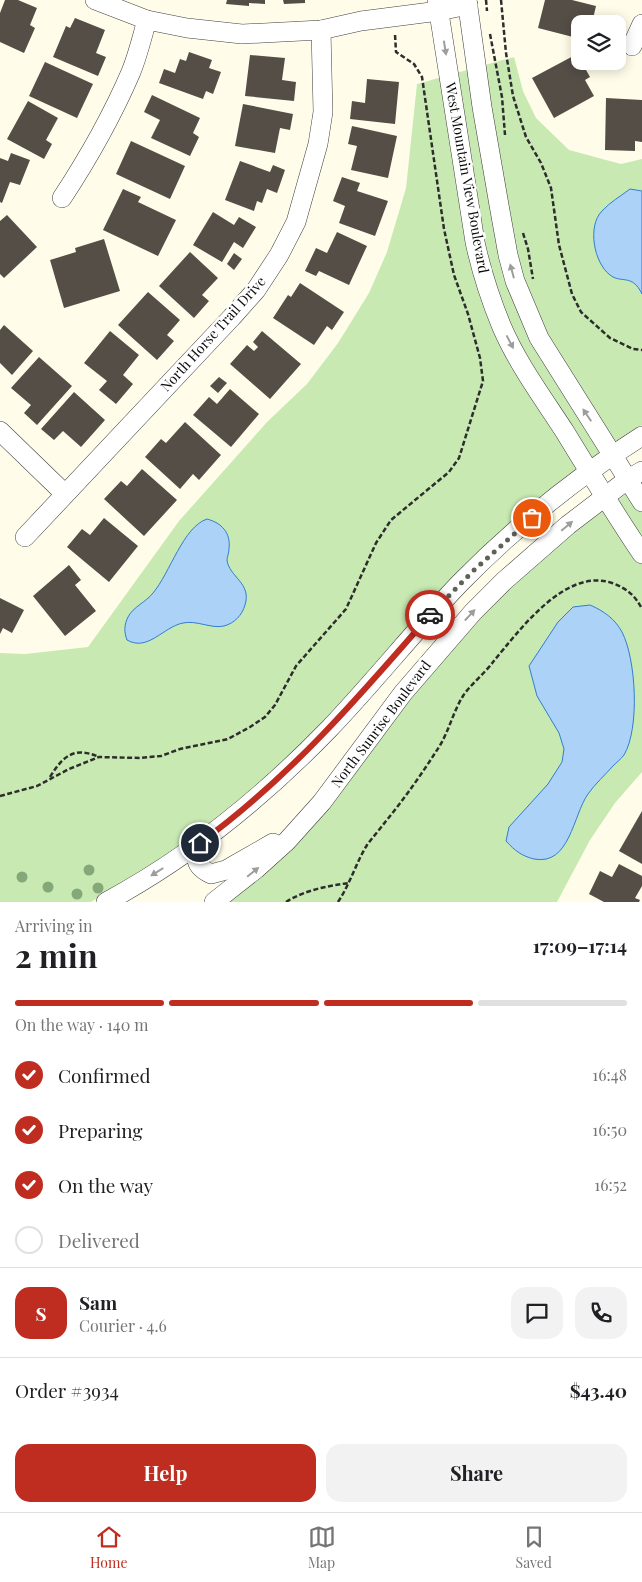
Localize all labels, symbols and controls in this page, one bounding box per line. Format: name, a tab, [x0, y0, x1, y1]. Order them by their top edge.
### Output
map controls	[571, 15, 626, 70]
button: layers	[571, 15, 626, 70]
one-way arrow	[441, 41, 449, 57]
street label: West Mountain View Boulevard	[441, 80, 494, 275]
one-way arrow	[508, 264, 516, 279]
street label: North Horse Trail Drive	[156, 272, 269, 395]
one-way arrow	[506, 335, 514, 349]
one-way arrow	[582, 408, 592, 422]
pin	[511, 497, 553, 539]
icon: bag	[518, 504, 546, 532]
one-way arrow	[561, 520, 574, 531]
courier	[405, 590, 455, 640]
icon: car	[416, 601, 444, 629]
one-way arrow	[464, 609, 476, 621]
street label: North Sunrise Boulevard	[326, 656, 435, 791]
pin	[179, 822, 221, 864]
icon: home	[186, 829, 214, 857]
one-way arrow	[246, 866, 259, 877]
one-way arrow	[150, 867, 163, 877]
text: Arriving in	[15, 915, 93, 936]
text: 17:09–17:14	[533, 932, 627, 958]
text: 2 min	[15, 933, 98, 976]
text: On the way · 140 m	[15, 1014, 148, 1035]
icon: check	[15, 1061, 43, 1089]
text: Confirmed	[58, 1062, 151, 1088]
text: 16:48	[592, 1064, 627, 1085]
icon: check	[15, 1116, 43, 1144]
text: Preparing	[58, 1117, 143, 1143]
text: 16:50	[592, 1119, 627, 1140]
icon: check	[15, 1171, 43, 1199]
text: On the way	[58, 1172, 153, 1198]
text: 16:52	[594, 1174, 627, 1195]
text: Delivered	[58, 1227, 140, 1253]
button: chat	[511, 1287, 563, 1339]
button: phone	[575, 1287, 627, 1339]
text: Sam	[79, 1289, 117, 1315]
text: S	[35, 1300, 47, 1326]
text: Courier · 4.6	[79, 1315, 167, 1336]
text: Order #3934	[15, 1377, 119, 1403]
text: $43.40	[570, 1377, 627, 1403]
button: Help	[15, 1444, 316, 1502]
button: Share	[326, 1444, 627, 1502]
tab: Home	[90, 1523, 128, 1572]
tab: Map	[308, 1523, 336, 1572]
tab: Saved	[516, 1523, 552, 1572]

